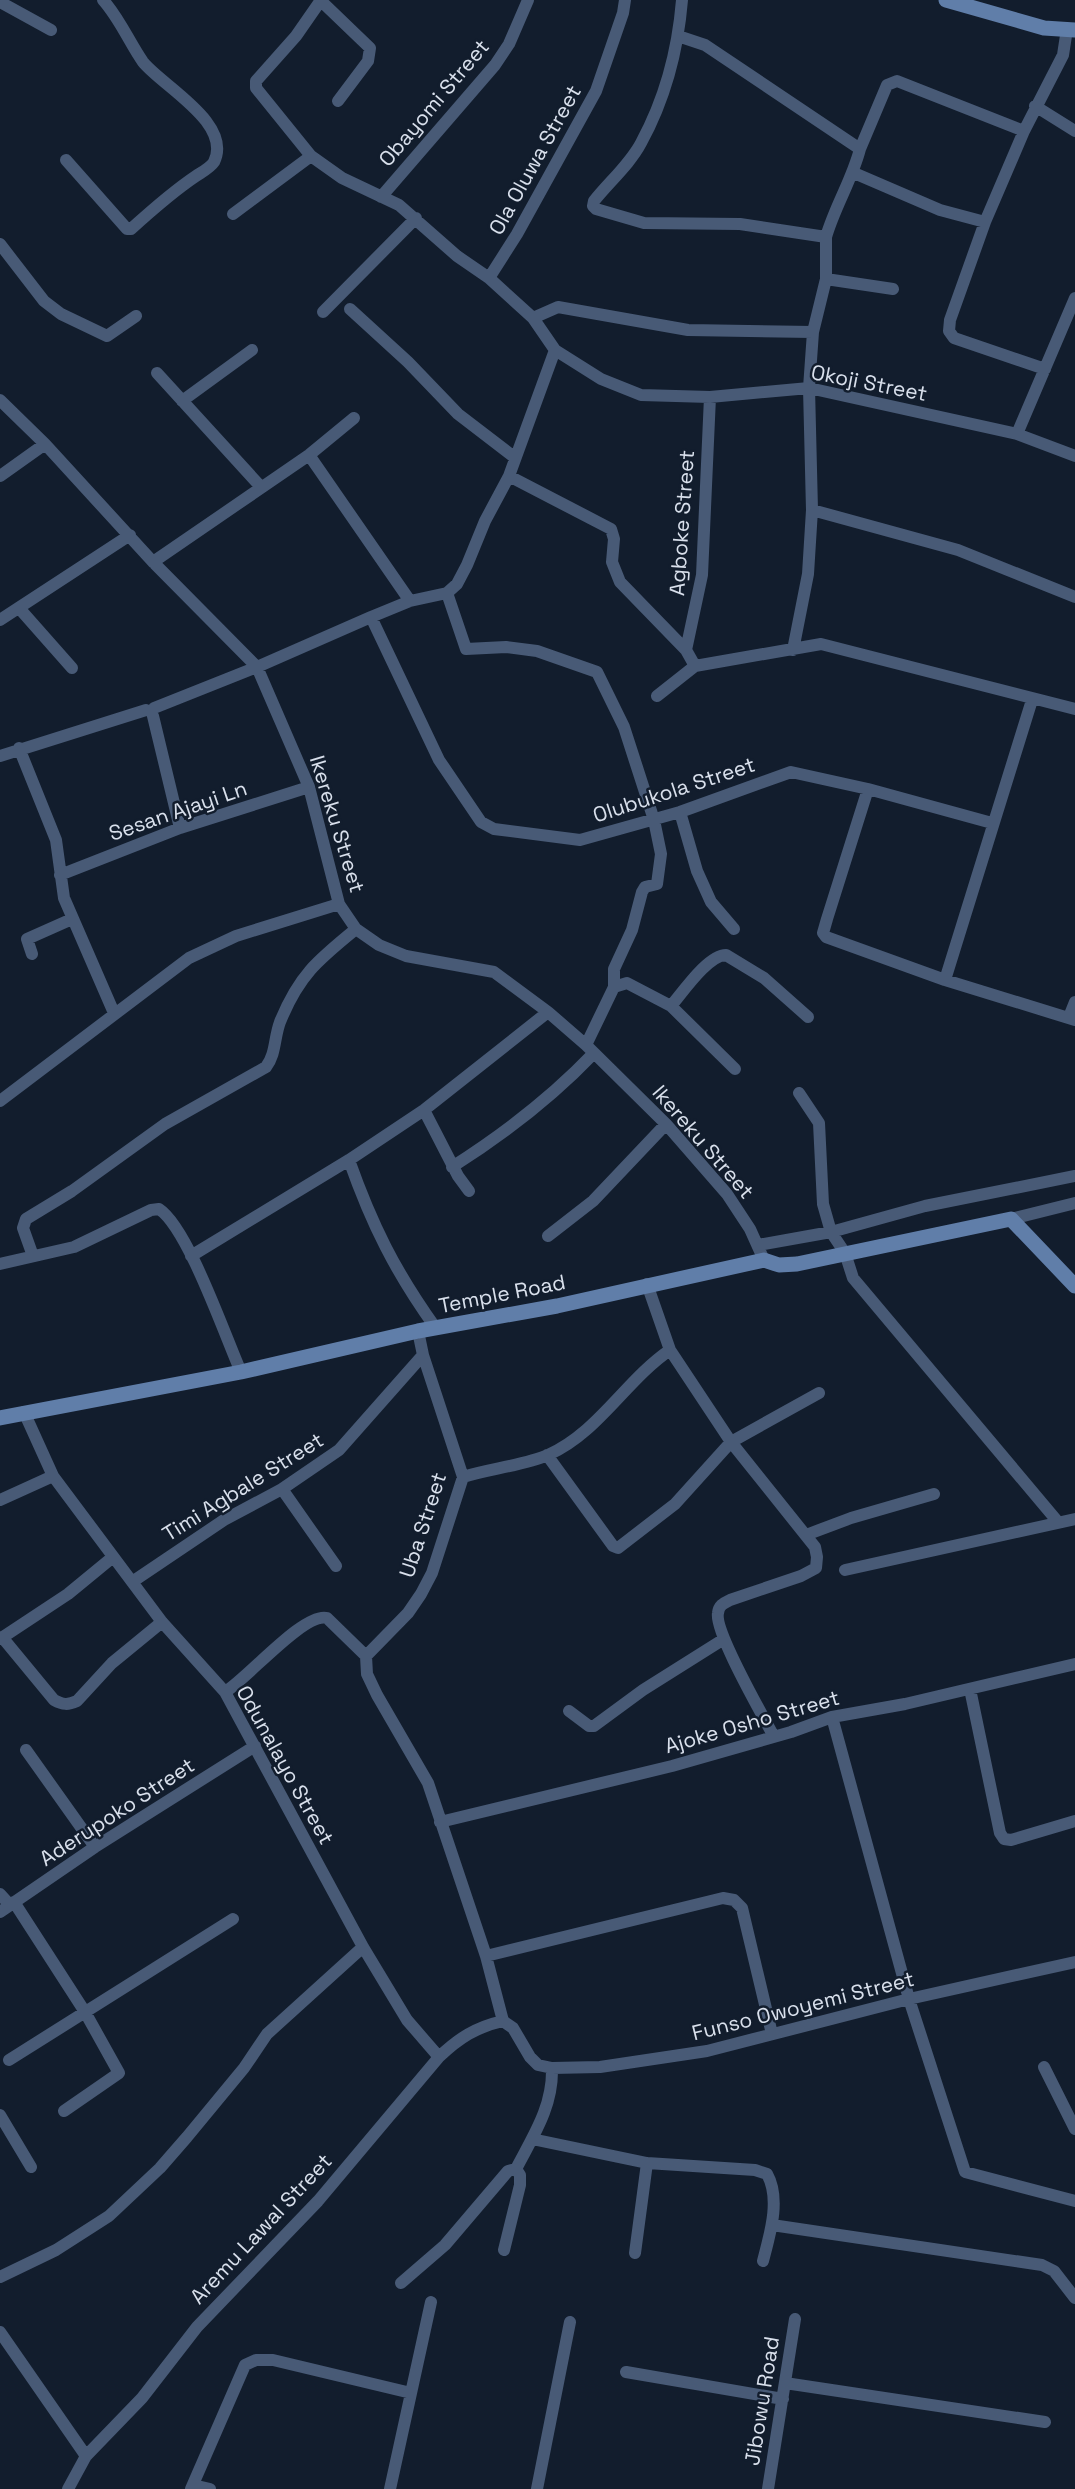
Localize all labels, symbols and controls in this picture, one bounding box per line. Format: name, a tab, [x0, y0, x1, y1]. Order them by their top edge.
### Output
street label: Obayomi Street	[372, 33, 495, 172]
street label: Ola Oluwa Street	[482, 80, 587, 239]
street label: Okoji Street	[809, 358, 929, 407]
street label: Agboke Street	[663, 449, 700, 597]
street label: Olubukola Street	[589, 751, 758, 828]
street label: Ikereku Street	[304, 752, 371, 896]
street label: Sesan Ajayi Ln	[105, 774, 250, 847]
street label: Ikereku Street	[647, 1079, 760, 1204]
street label: Temple Road	[436, 1268, 568, 1319]
street label: Timi Agbale Street	[157, 1426, 328, 1547]
street label: Uba Street	[393, 1469, 452, 1581]
street label: Odunalayo Street	[231, 1680, 340, 1849]
street label: Ajoke Osho Street	[661, 1684, 842, 1759]
street label: Aderupoko Street	[34, 1751, 199, 1872]
street label: Funso Owoyemi Street	[689, 1965, 917, 2046]
street label: Aremu Lawal Street	[184, 2148, 337, 2310]
street label: Jibowu Road	[738, 2334, 785, 2467]

